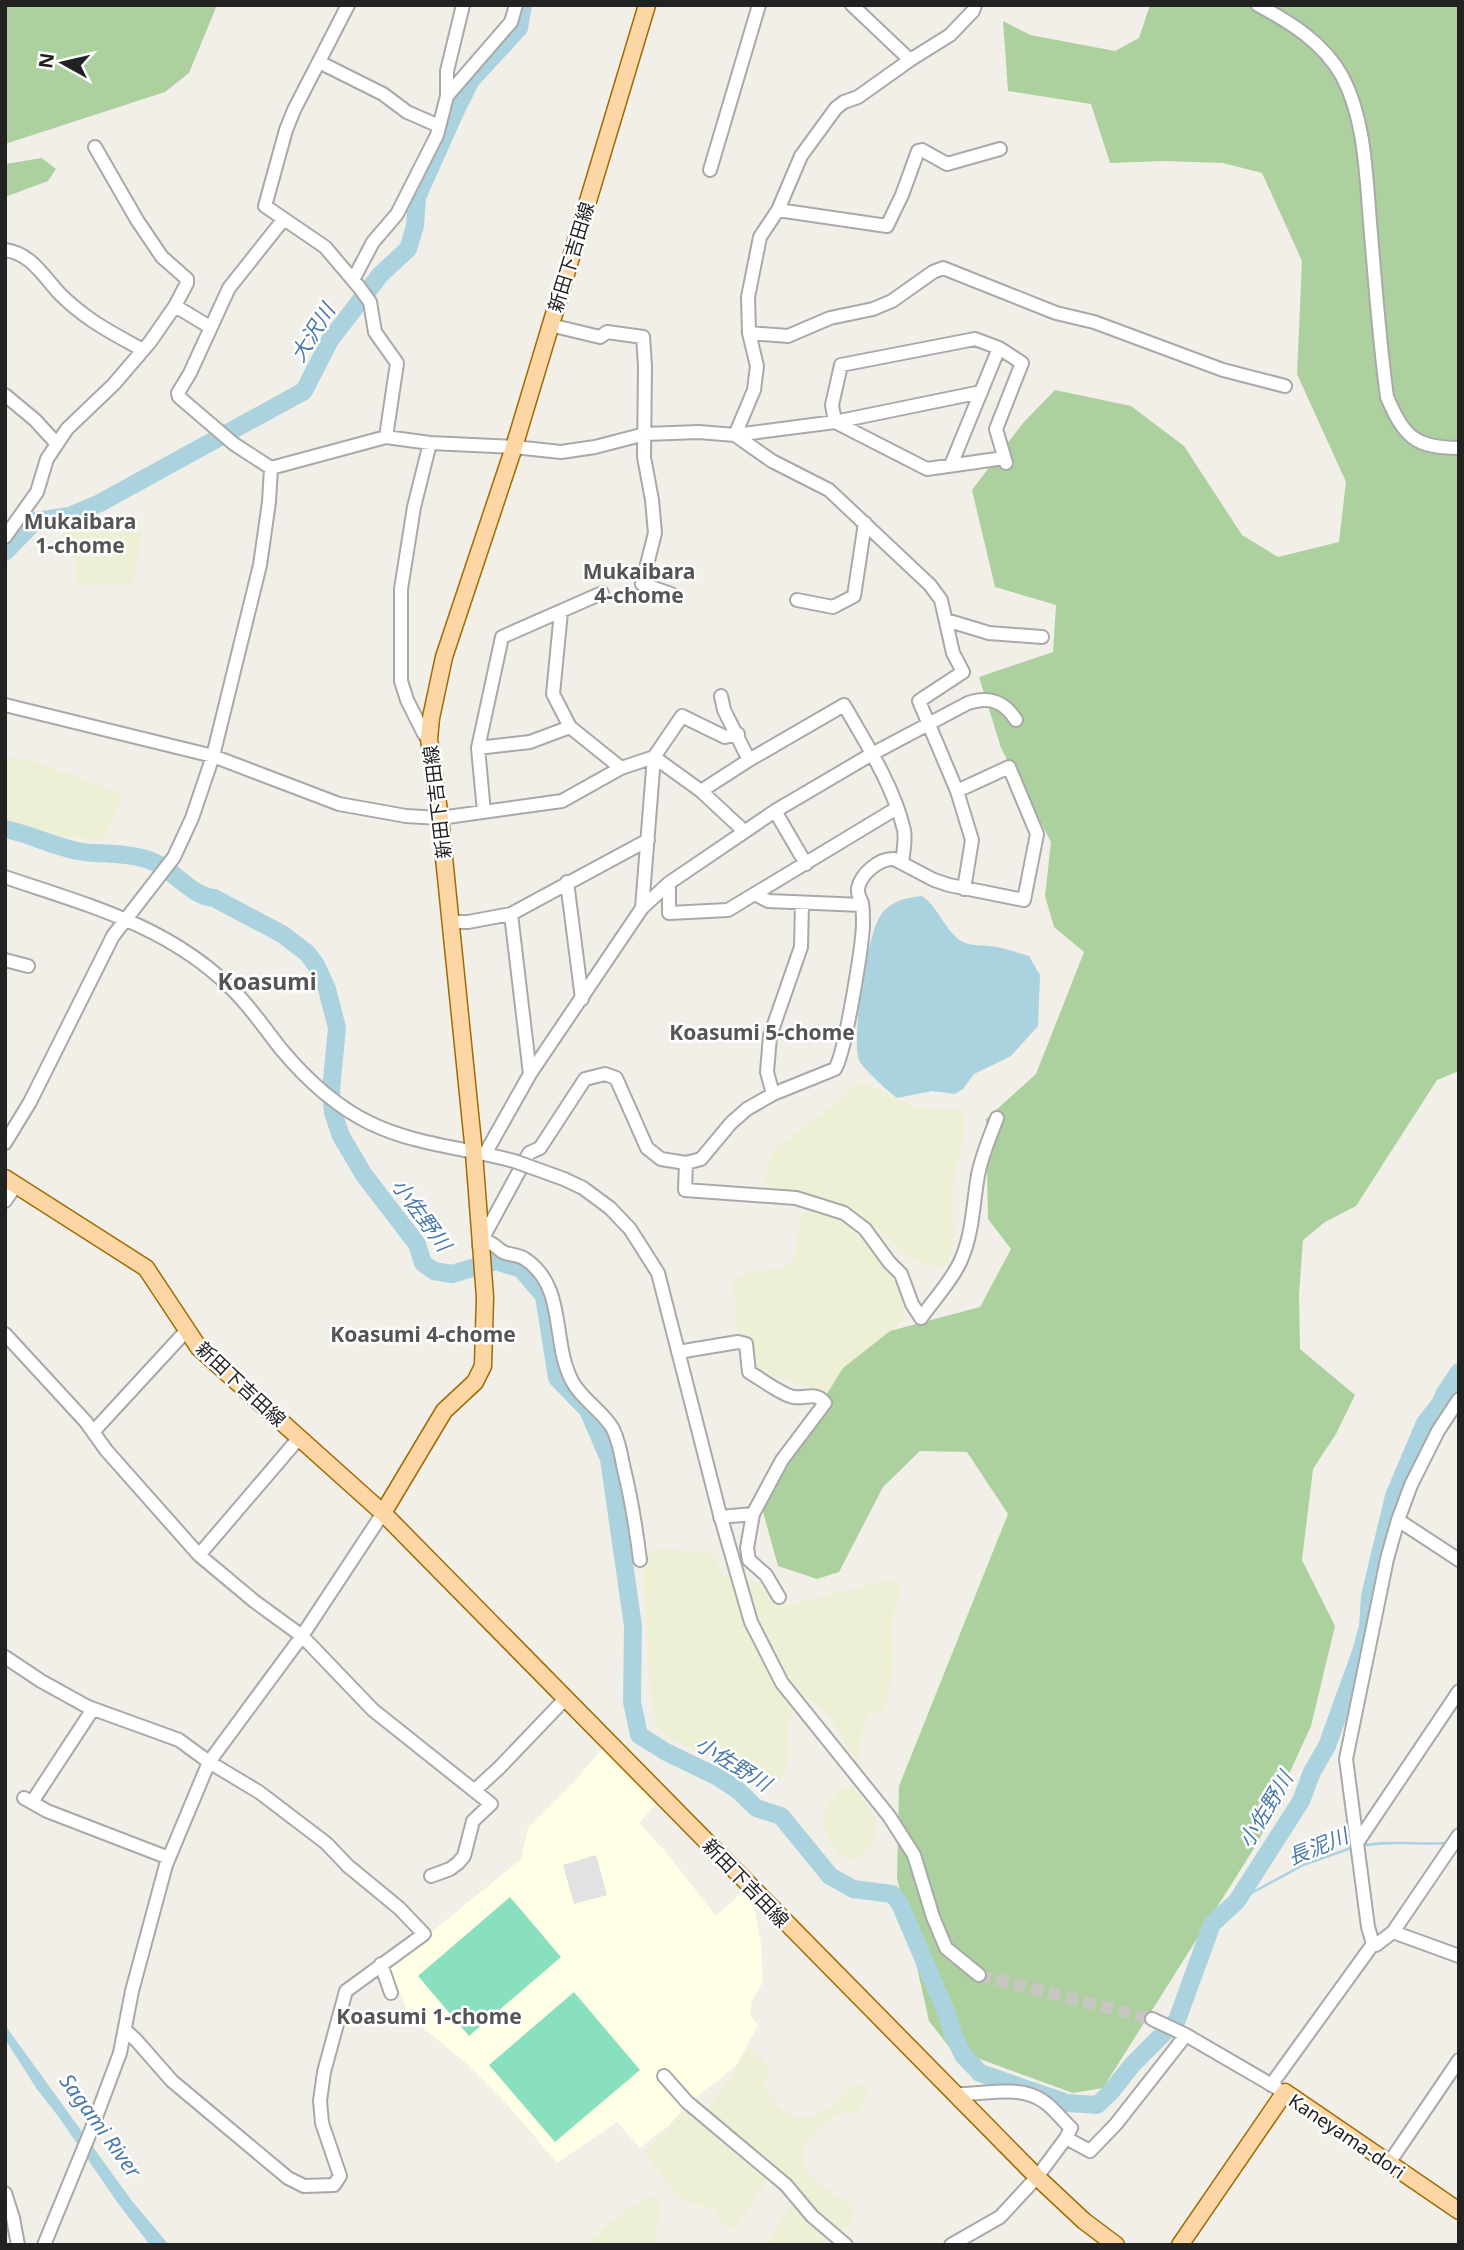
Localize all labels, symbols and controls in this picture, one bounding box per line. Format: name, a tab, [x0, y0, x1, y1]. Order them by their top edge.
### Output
north arrow	[28, 28, 98, 98]
text: N	[32, 51, 60, 70]
street label: 新田下吉田線	[542, 199, 600, 315]
water label: 大沢川	[284, 297, 342, 367]
district label: Mukaibara 1-chome	[24, 507, 136, 559]
district label: Mukaibara 4-chome	[583, 557, 695, 609]
street label: 新田下吉田線	[417, 744, 457, 860]
district label: Koasumi	[217, 965, 317, 997]
district label: Koasumi 5-chome	[669, 1018, 855, 1046]
water label: 小佐野川	[386, 1172, 459, 1258]
district label: Koasumi 4-chome	[330, 1320, 516, 1348]
street label: 新田下吉田線	[190, 1336, 292, 1432]
water label: 小佐野川	[690, 1729, 778, 1798]
water label: 小佐野川	[1232, 1765, 1300, 1853]
water label: 長泥川	[1283, 1821, 1354, 1871]
street label: 新田下吉田線	[697, 1833, 795, 1933]
district label: Koasumi 1-chome	[336, 2002, 522, 2030]
water label: Sagami River	[54, 2068, 149, 2184]
street label: Kaneyama-dori	[1284, 2087, 1410, 2185]

